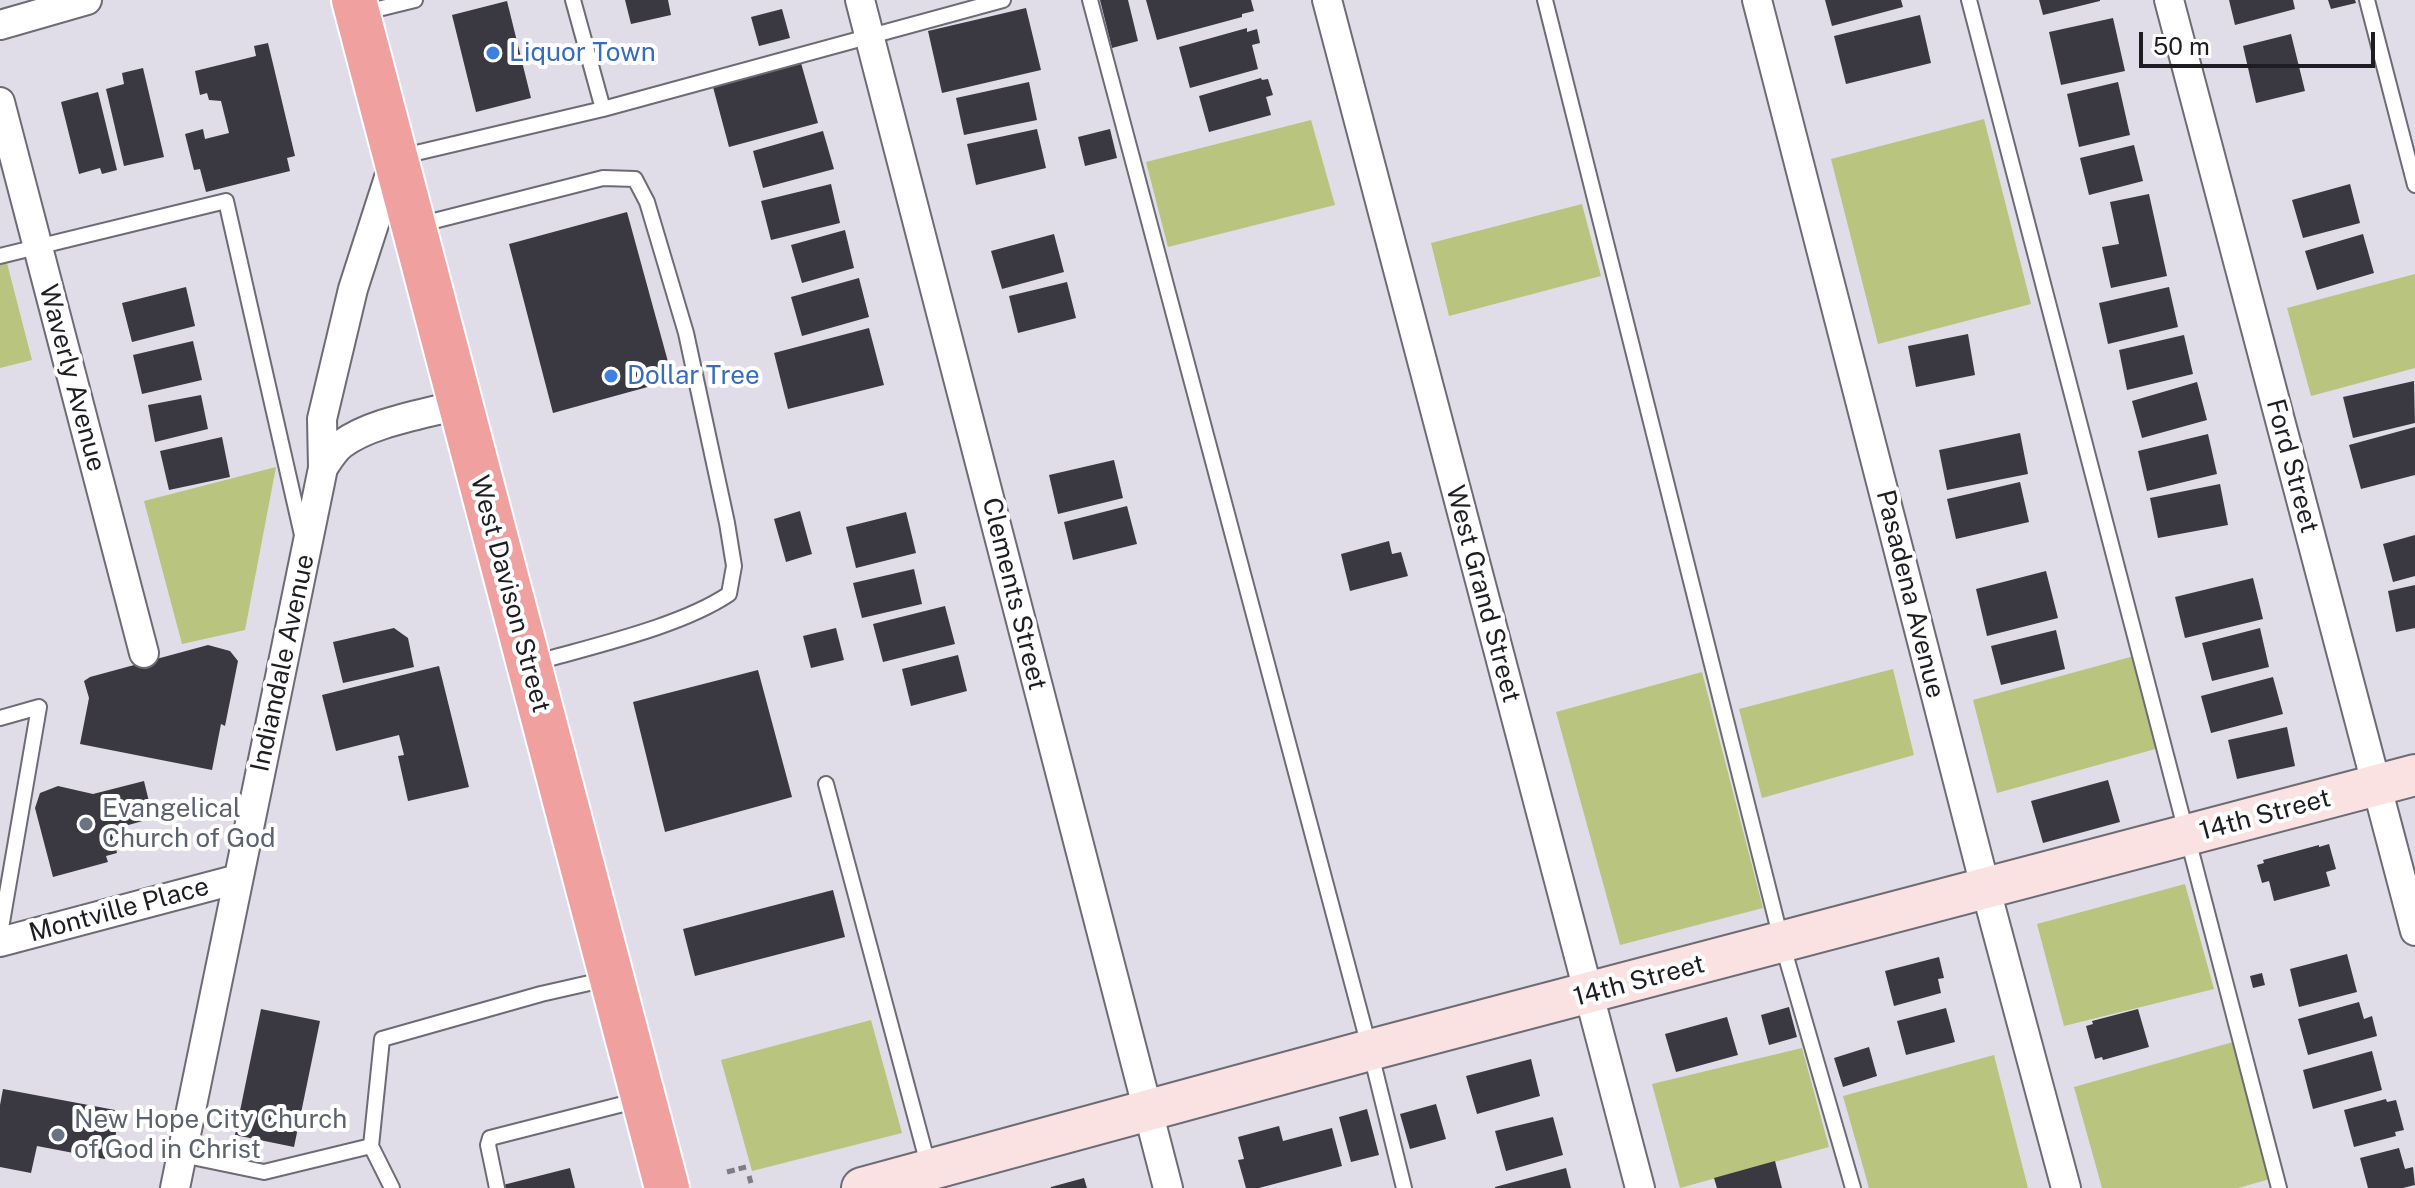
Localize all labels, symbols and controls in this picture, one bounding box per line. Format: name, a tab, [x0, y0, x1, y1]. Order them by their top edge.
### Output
scale bar	[2143, 16, 2379, 66]
text: 50 m	[2153, 32, 2210, 60]
place label: Liquor Town	[509, 37, 656, 69]
marker: Liquor Town	[484, 44, 502, 62]
street label: Waverly Avenue	[32, 281, 112, 475]
place label: Dollar Tree	[627, 360, 760, 392]
marker: Dollar Tree	[602, 367, 620, 385]
street label: Ford Street	[2259, 396, 2325, 536]
street label: West Davison Street	[463, 472, 557, 716]
street label: West Grand Street	[1439, 482, 1527, 706]
street label: Pasadena Avenue	[1869, 487, 1951, 701]
street label: Clements Street	[975, 495, 1053, 693]
street label: Indiandale Avenue	[245, 552, 321, 774]
street label: 14th Street	[2196, 783, 2334, 847]
place label: Evangelical Church of God	[102, 793, 275, 854]
marker: Evangelical Church of God	[77, 815, 95, 833]
street label: Montville Place	[26, 871, 212, 949]
street label: 14th Street	[1570, 949, 1708, 1013]
place label: New Hope City Church of God in Christ	[74, 1104, 347, 1166]
marker: New Hope City Church of God in Christ	[49, 1126, 67, 1144]

